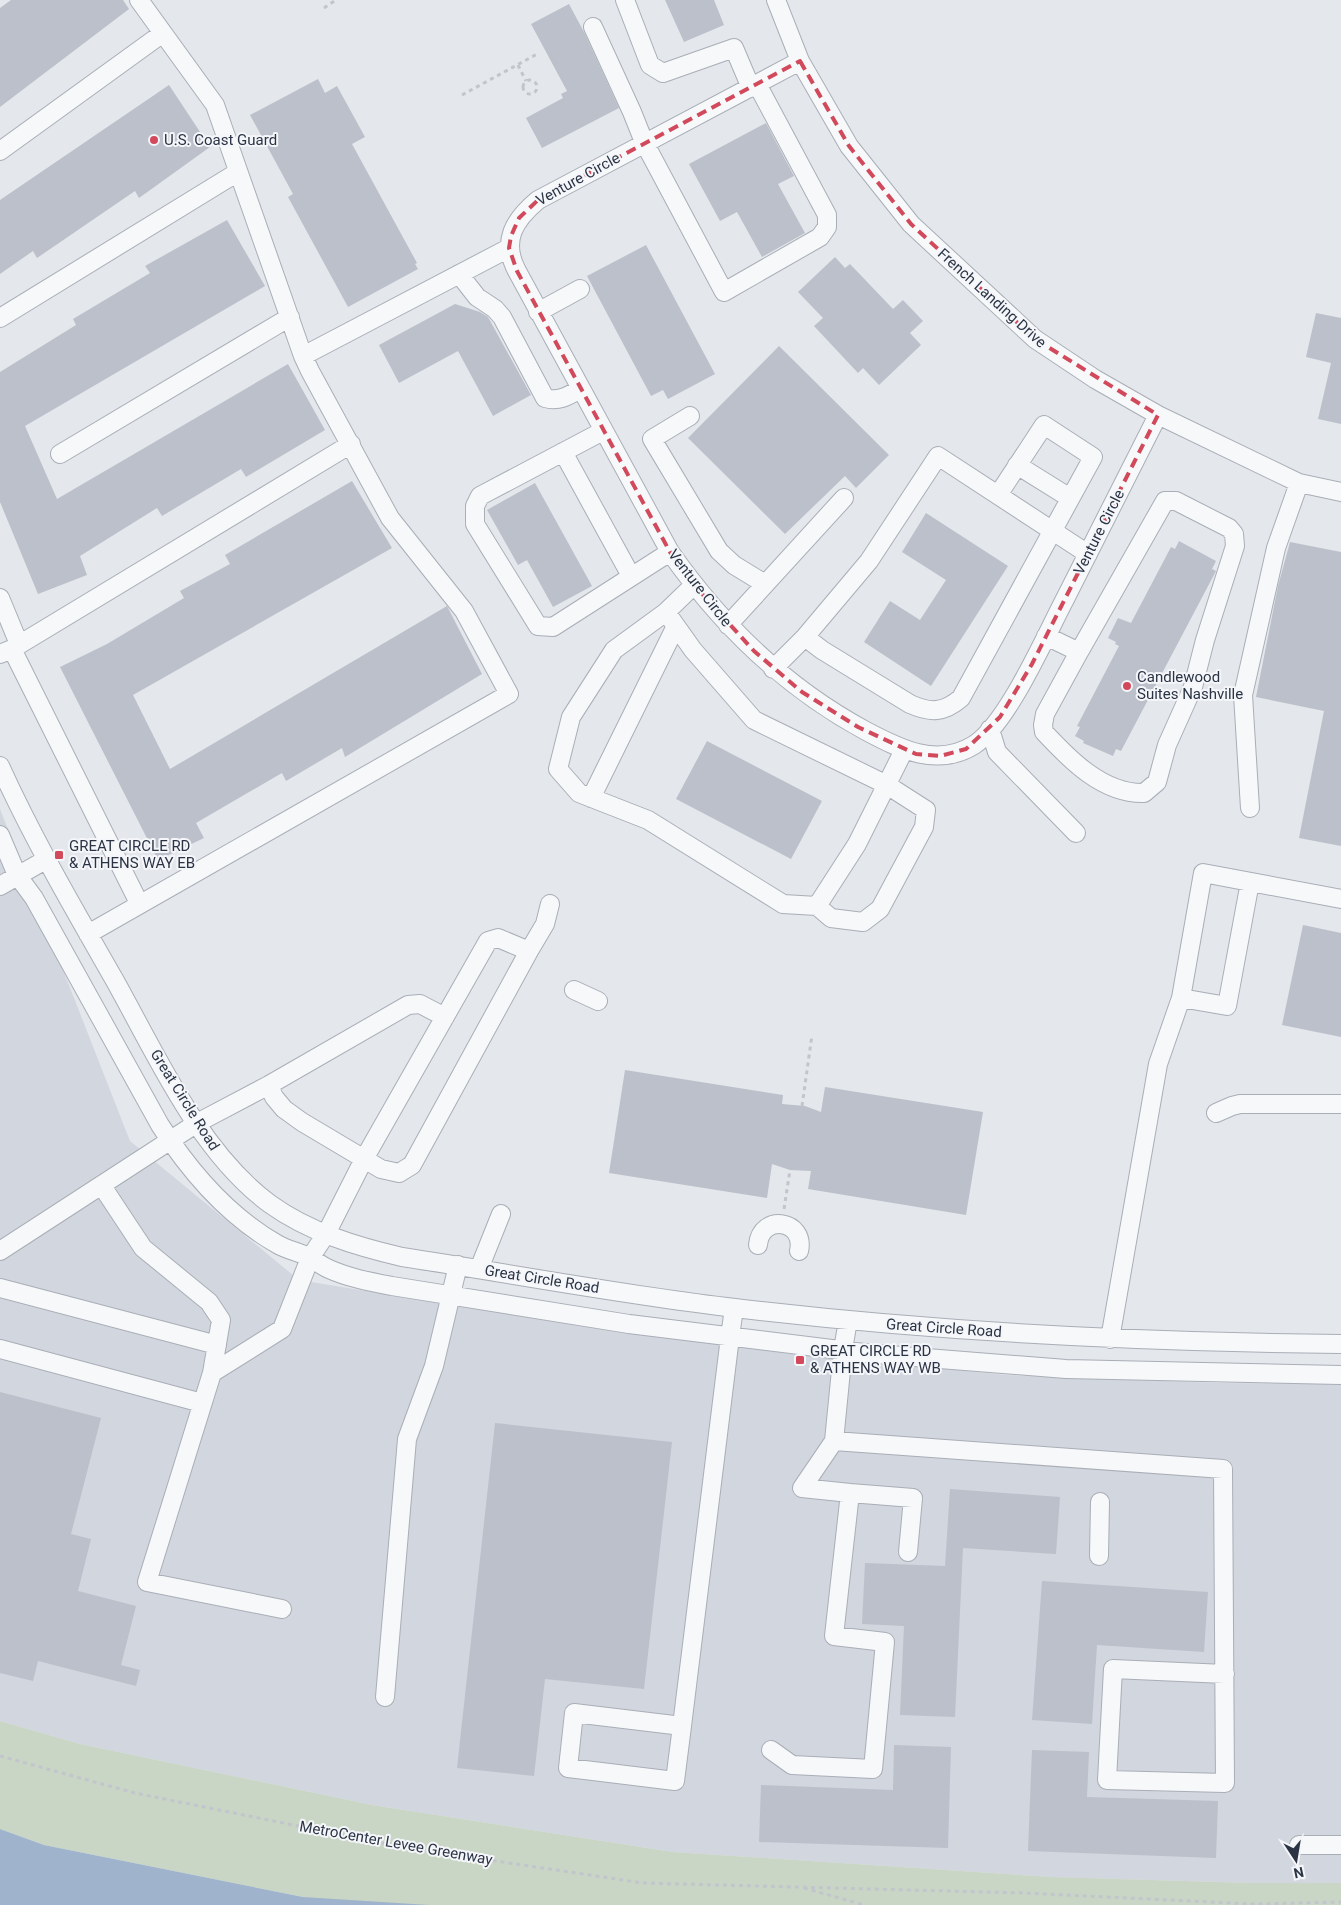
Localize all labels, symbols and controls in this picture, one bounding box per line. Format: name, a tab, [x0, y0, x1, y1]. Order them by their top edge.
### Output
place label: U.S. Coast Guard	[164, 131, 277, 149]
marker: U.S. Coast Guard	[148, 134, 160, 146]
street label: Venture Circle	[533, 149, 623, 209]
street label: French Landing Drive	[934, 245, 1050, 352]
street label: Venture Circle	[1070, 486, 1128, 578]
street label: Venture Circle	[664, 546, 736, 630]
place label: Candlewood Suites Nashville	[1137, 668, 1243, 703]
marker: Candlewood Suites Nashville	[1121, 680, 1133, 692]
place label: GREAT CIRCLE RD & ATHENS WAY EB	[69, 837, 195, 872]
marker: GREAT CIRCLE RD & ATHENS WAY EB	[53, 849, 65, 861]
street label: Great Circle Road	[147, 1046, 223, 1154]
street label: Great Circle Road	[483, 1261, 601, 1297]
street label: Great Circle Road	[886, 1315, 1002, 1341]
place label: GREAT CIRCLE RD & ATHENS WAY WB	[810, 1342, 941, 1377]
marker: GREAT CIRCLE RD & ATHENS WAY WB	[794, 1354, 806, 1366]
street label: MetroCenter Levee Greenway	[298, 1817, 494, 1869]
north arrow	[1271, 1835, 1321, 1885]
text: N	[1292, 1864, 1305, 1882]

